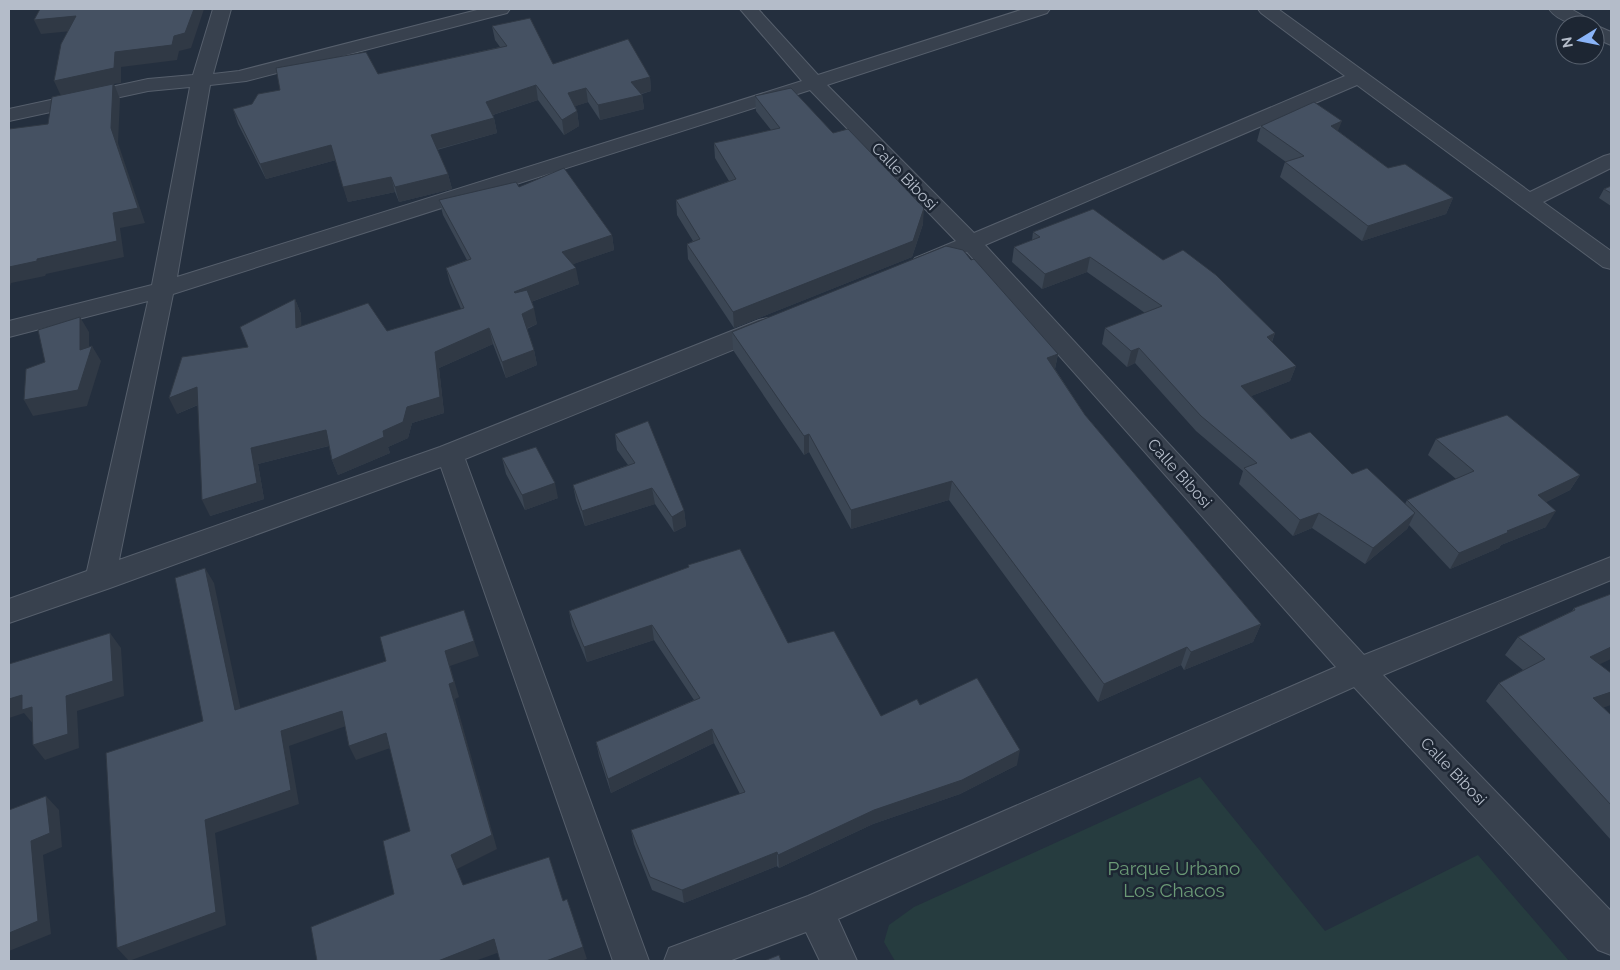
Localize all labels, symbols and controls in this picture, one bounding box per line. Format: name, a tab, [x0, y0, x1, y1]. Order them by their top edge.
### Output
north arrow	[1555, 15, 1605, 65]
text: N	[1558, 36, 1576, 49]
street label: Calle Bibosi	[868, 139, 942, 214]
street label: Calle Bibosi	[1144, 435, 1216, 512]
street label: Calle Bibosi	[1417, 734, 1491, 809]
park label: Parque Urbano Los Chacos	[1108, 857, 1240, 901]

